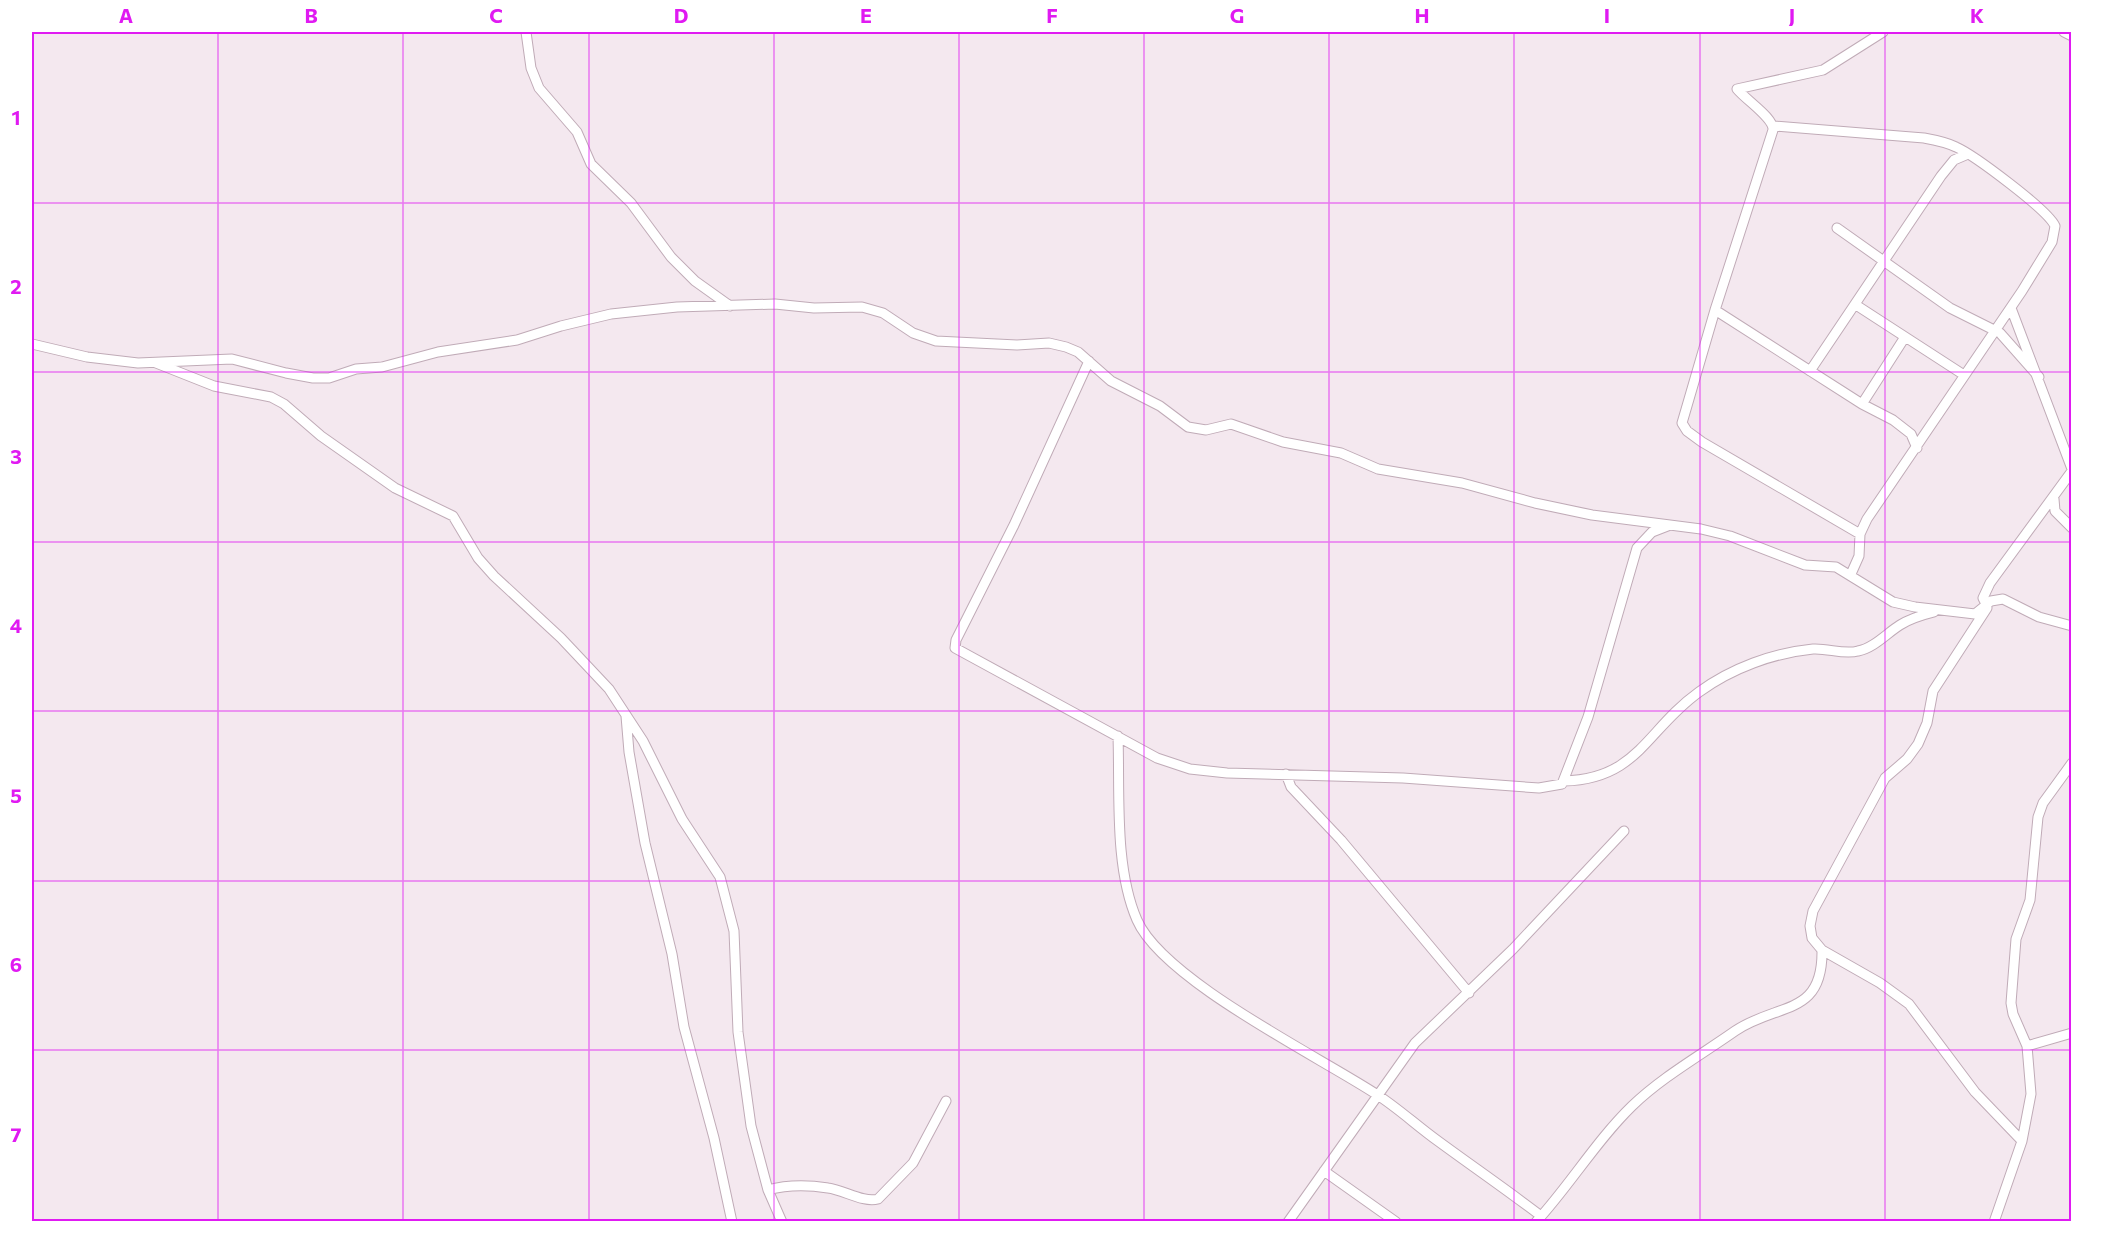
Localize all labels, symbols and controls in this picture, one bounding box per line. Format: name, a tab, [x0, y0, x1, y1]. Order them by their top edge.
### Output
text: A	[119, 3, 133, 27]
text: B	[304, 3, 318, 27]
text: C	[489, 3, 503, 27]
text: D	[674, 3, 688, 27]
text: E	[860, 3, 872, 27]
text: F	[1046, 3, 1058, 27]
text: G	[1230, 3, 1244, 27]
text: H	[1415, 3, 1430, 27]
text: I	[1604, 3, 1610, 27]
text: J	[1789, 3, 1795, 27]
text: K	[1970, 3, 1984, 27]
text: 1	[11, 105, 21, 129]
text: 2	[10, 274, 22, 298]
text: 3	[10, 444, 22, 468]
text: 4	[10, 613, 22, 637]
text: 5	[10, 783, 22, 807]
text: 6	[10, 952, 22, 976]
text: 7	[11, 1122, 22, 1146]

